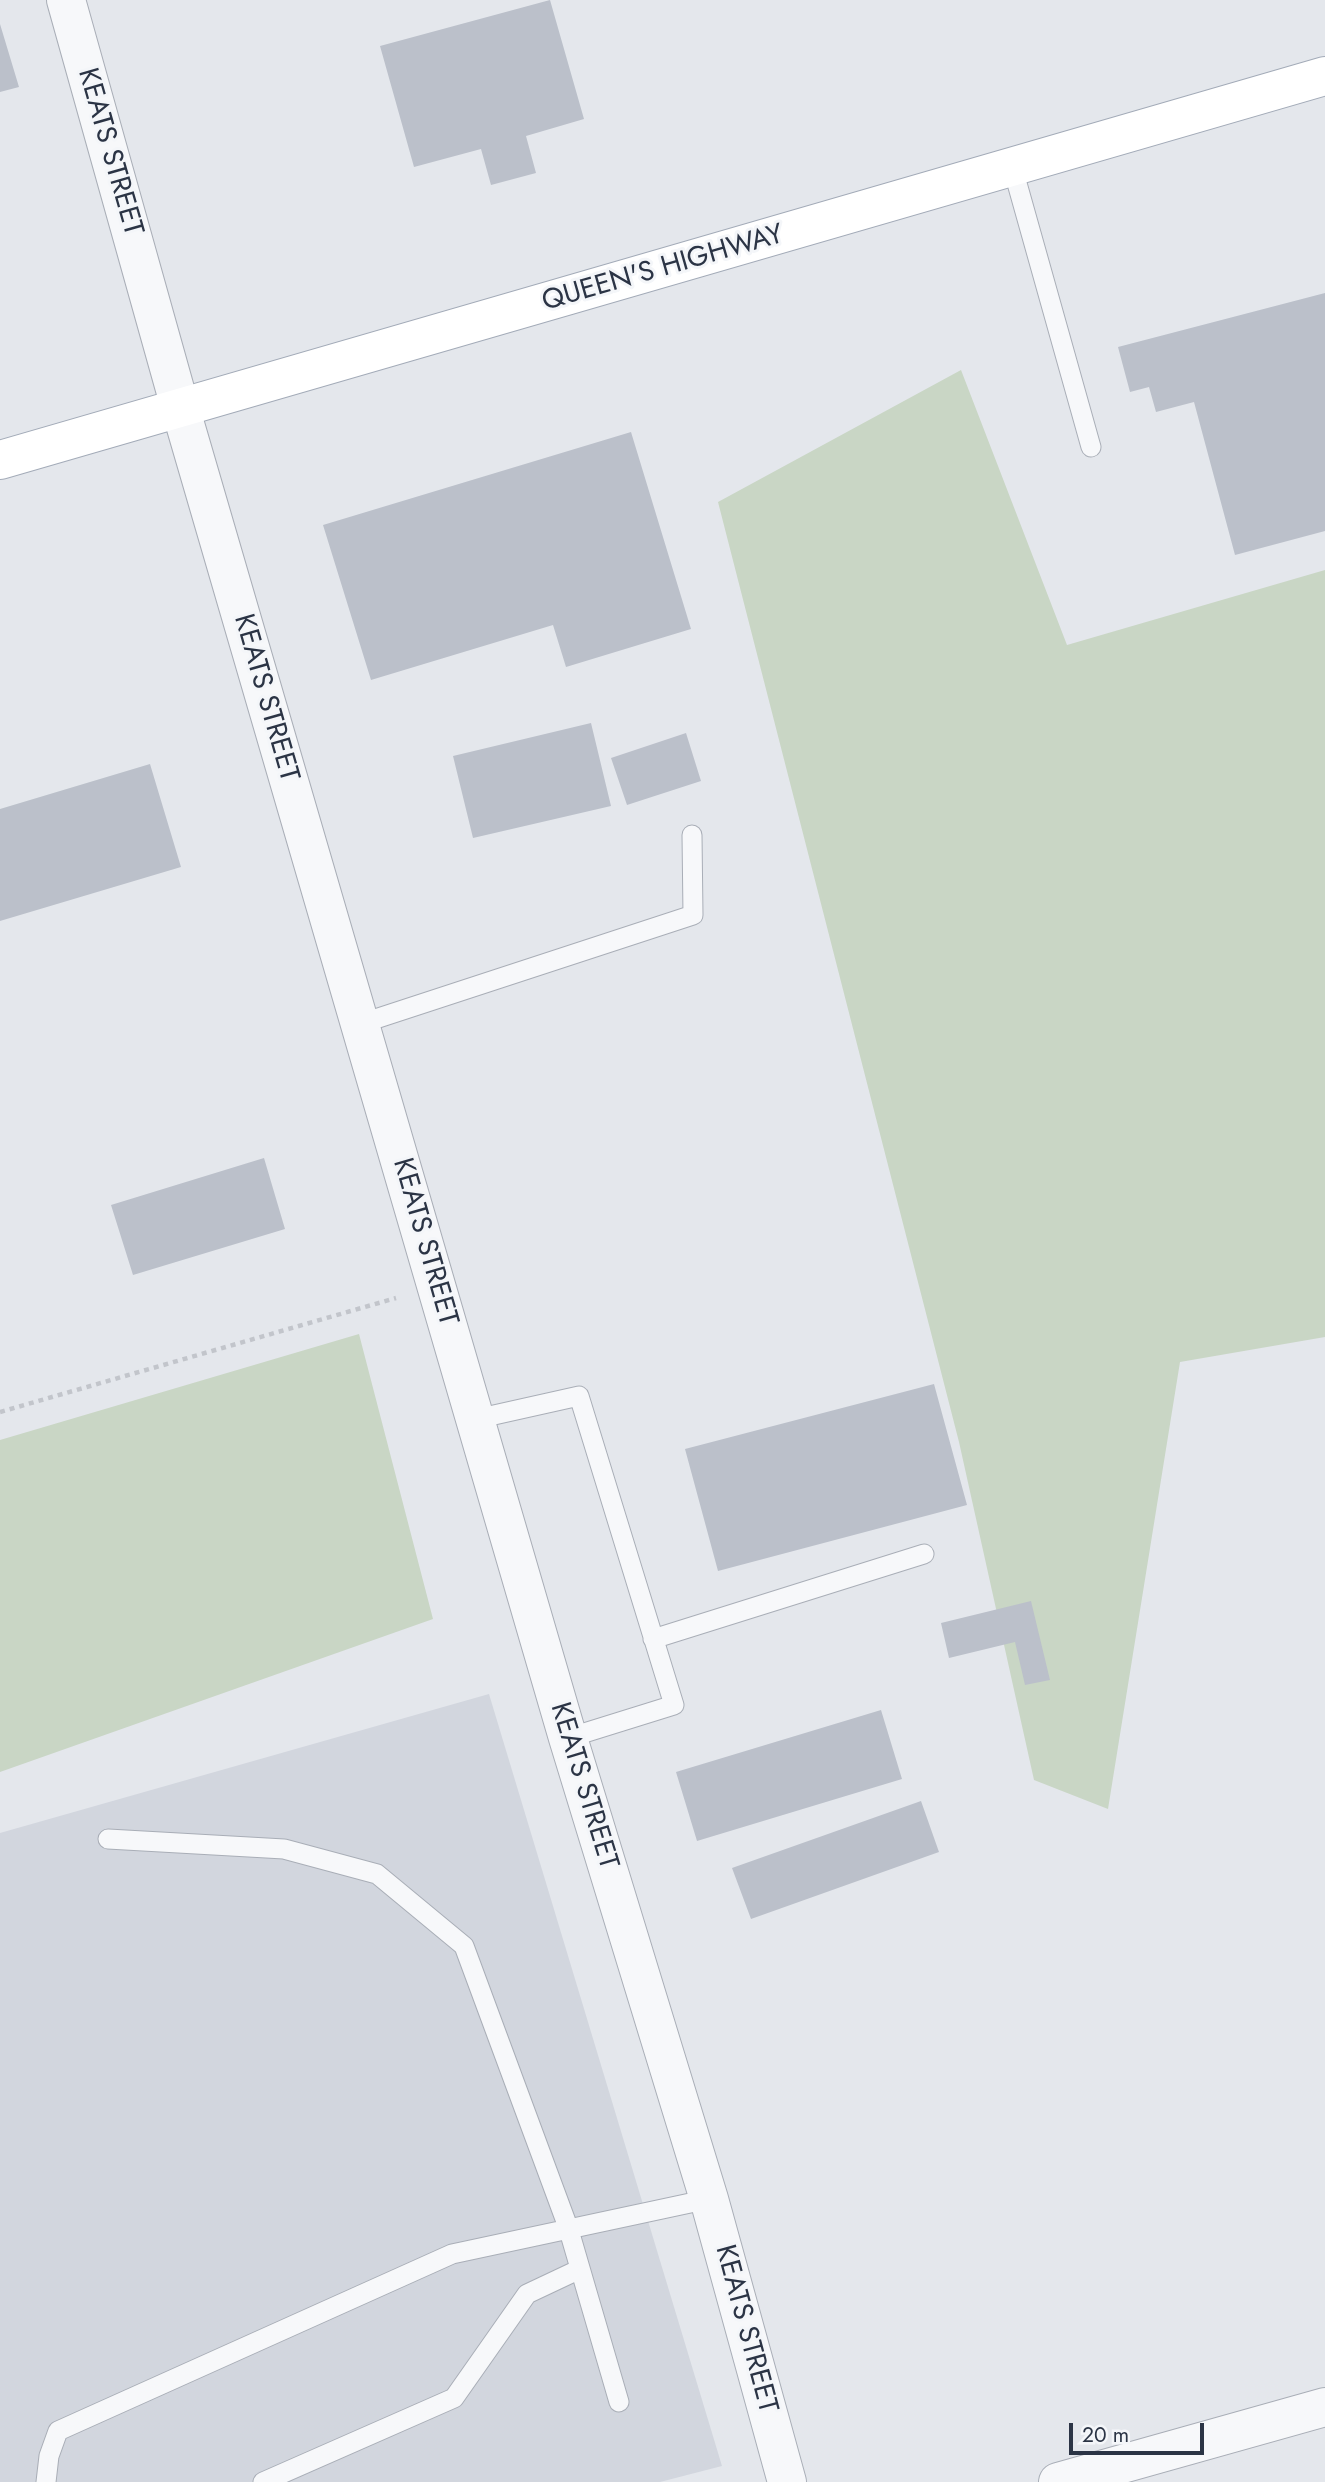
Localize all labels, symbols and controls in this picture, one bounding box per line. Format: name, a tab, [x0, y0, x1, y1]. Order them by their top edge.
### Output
street label: KEATS STREET	[69, 65, 149, 239]
street label: QUEEN'S HIGHWAY	[538, 218, 788, 320]
street label: KEATS STREET	[225, 611, 305, 785]
street label: KEATS STREET	[384, 1155, 464, 1329]
street label: KEATS STREET	[542, 1699, 624, 1873]
street label: KEATS STREET	[706, 2241, 784, 2417]
scale bar	[1073, 2408, 1208, 2452]
text: 20 m	[1082, 2420, 1129, 2450]

